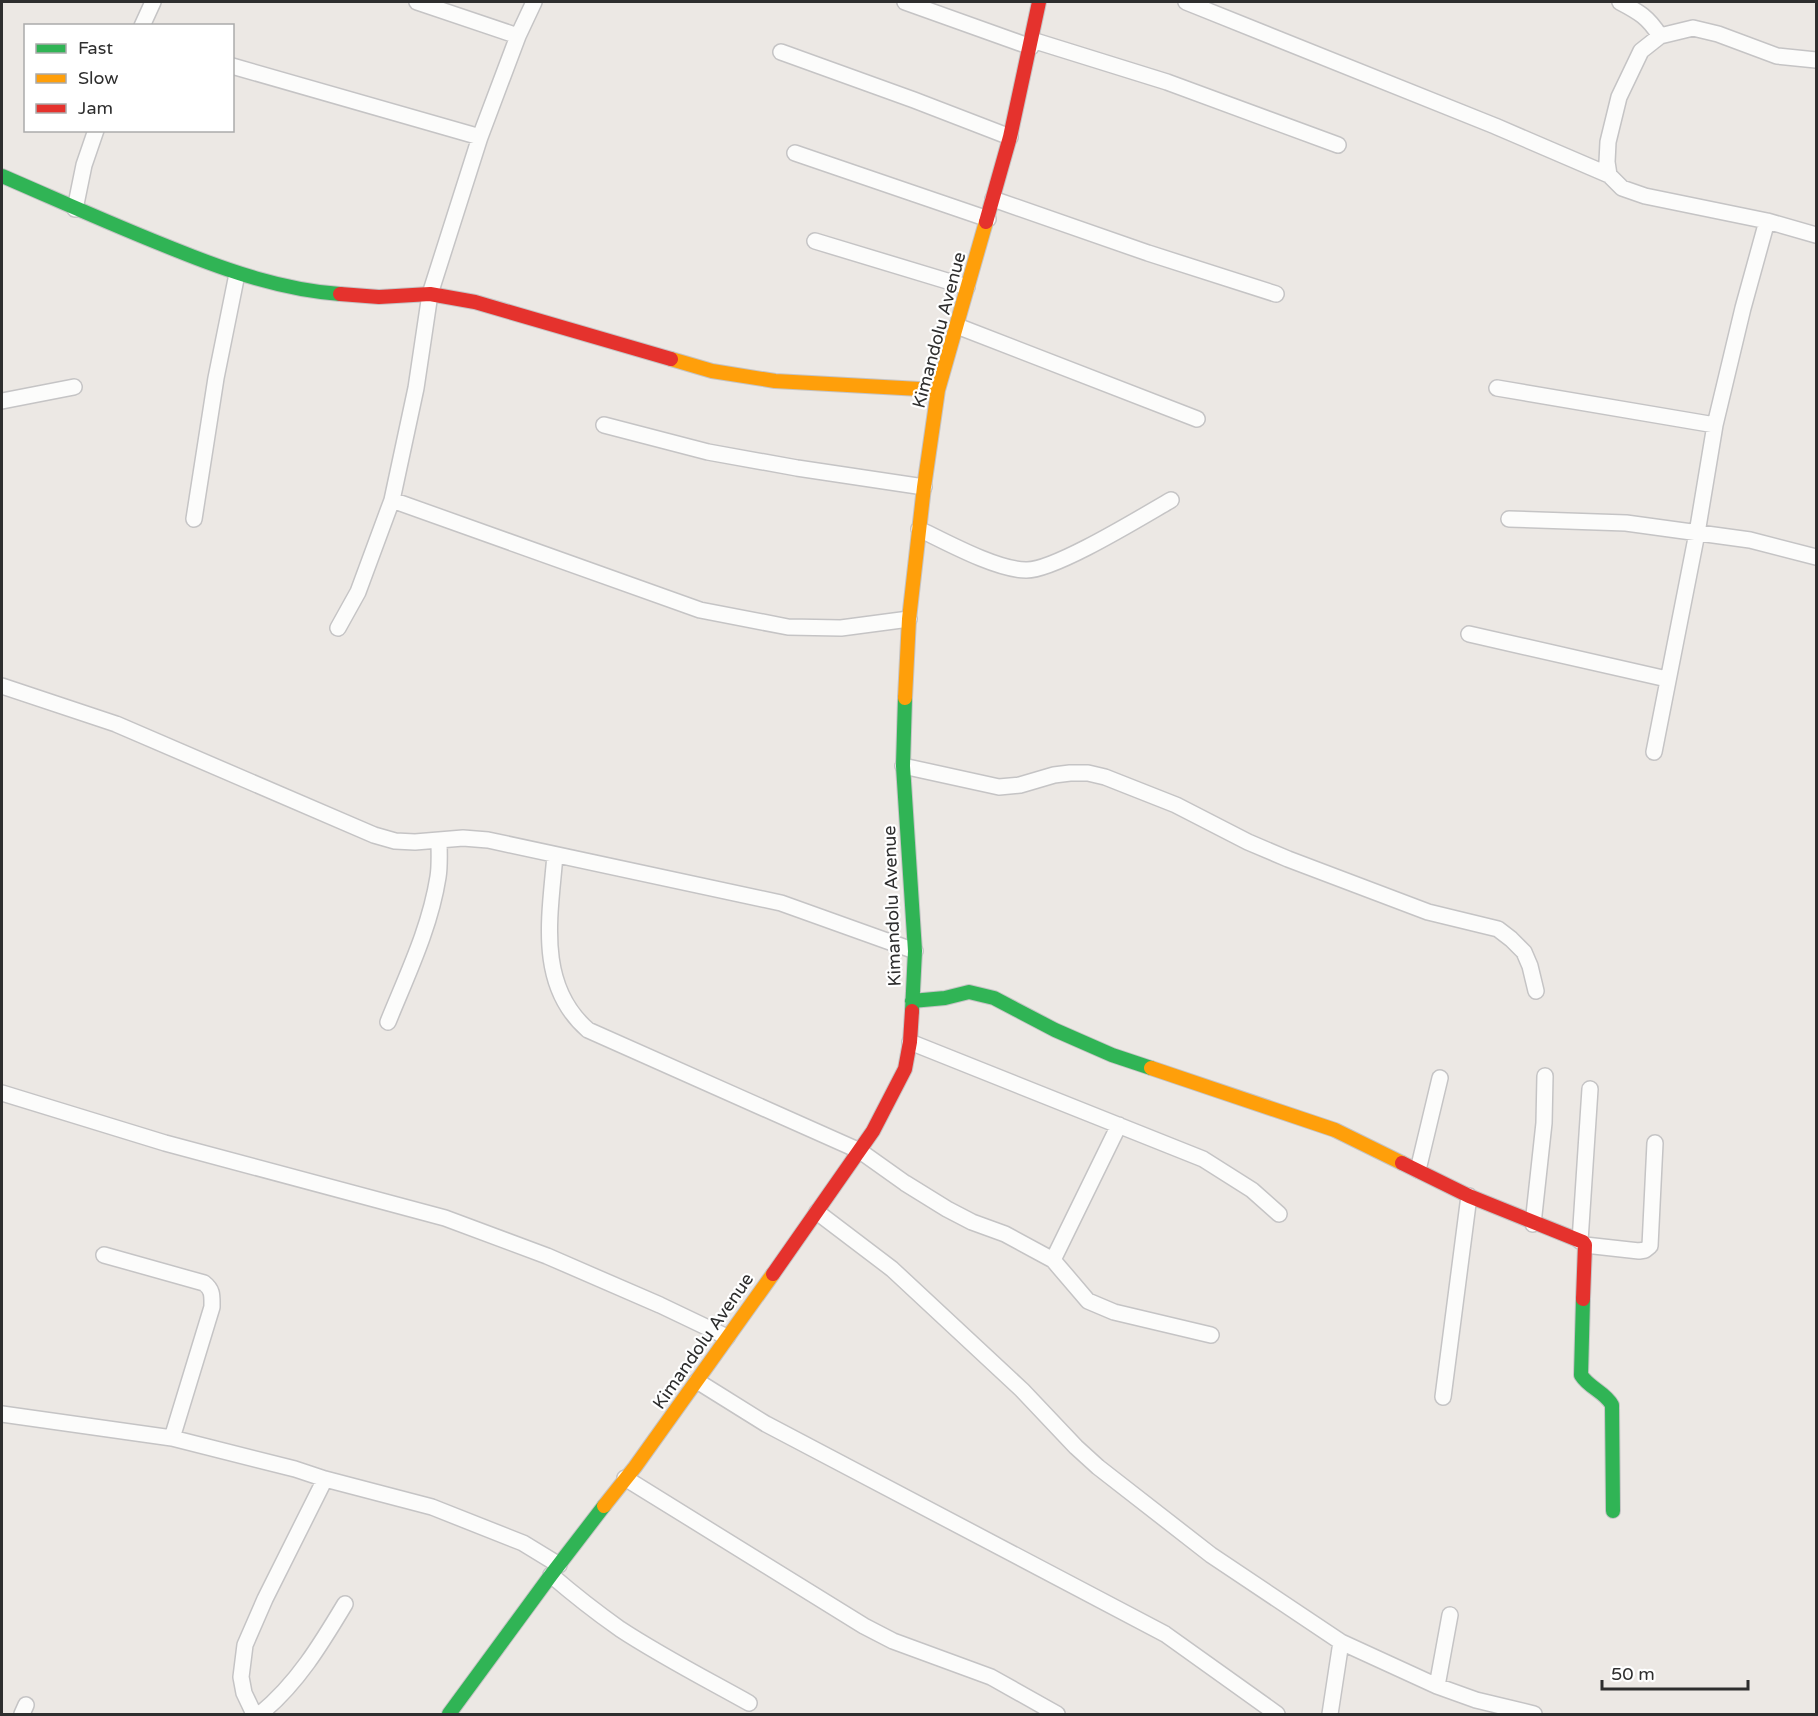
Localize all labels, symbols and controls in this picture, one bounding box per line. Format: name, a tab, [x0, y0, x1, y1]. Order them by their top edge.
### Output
legend	[24, 24, 234, 132]
text: Fast	[78, 37, 113, 59]
text: Slow	[78, 67, 119, 89]
text: Jam	[78, 97, 113, 119]
street label: Kimandolu Avenue	[908, 249, 970, 411]
street label: Kimandolu Avenue	[878, 825, 906, 987]
street label: Kimandolu Avenue	[648, 1269, 758, 1413]
scale bar	[1602, 1653, 1748, 1691]
text: 50 m	[1611, 1663, 1655, 1685]

